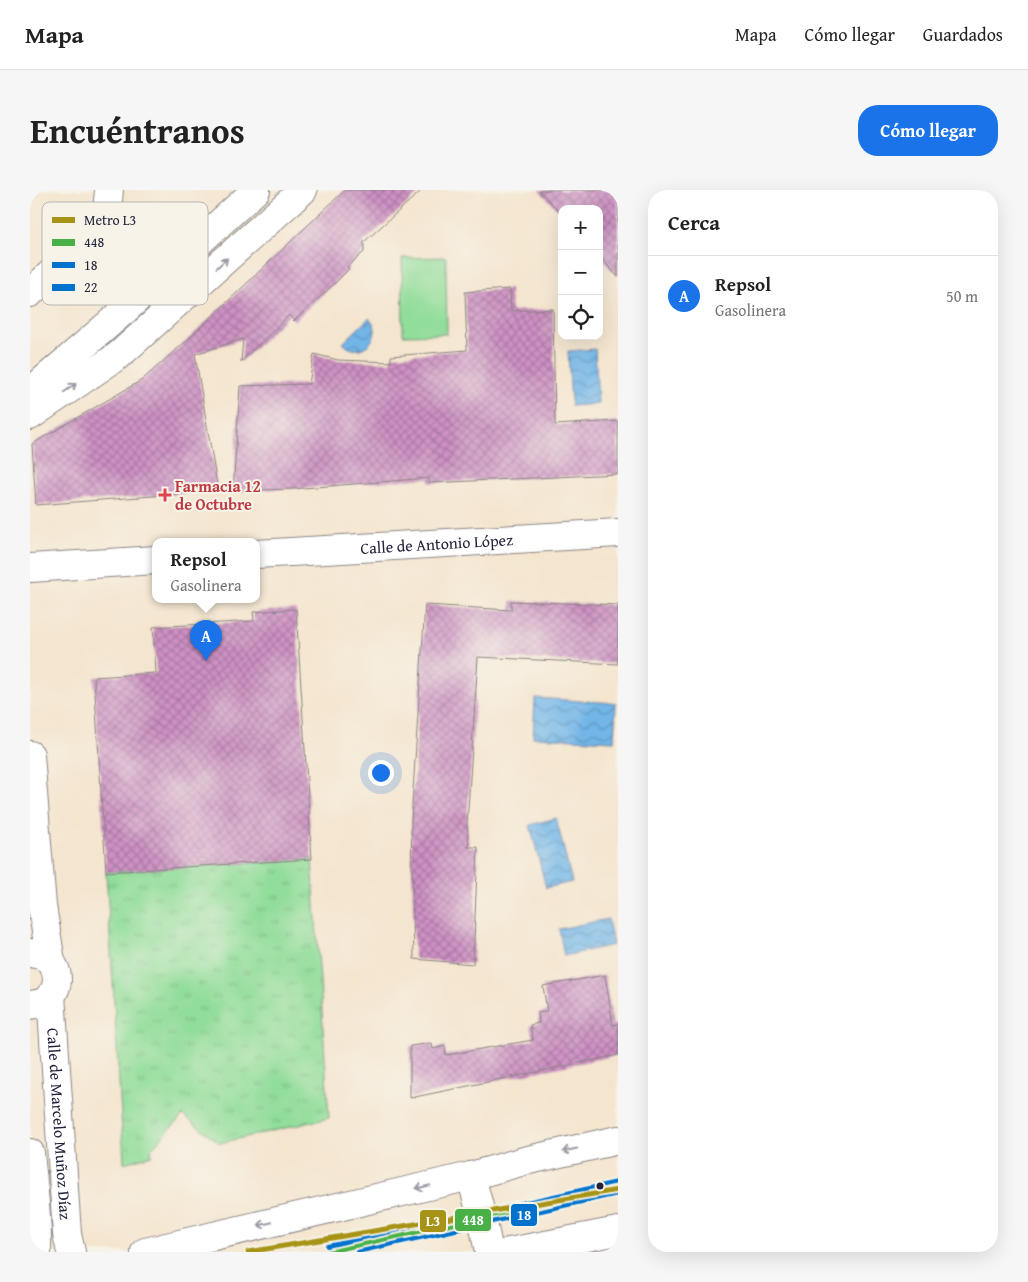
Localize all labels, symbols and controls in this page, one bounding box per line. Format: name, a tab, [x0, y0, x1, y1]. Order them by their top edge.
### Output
text: Mapa	[25, 17, 84, 52]
text: Mapa	[735, 21, 777, 48]
text: Cómo llegar	[805, 21, 895, 48]
text: Guardados	[923, 21, 1003, 48]
text: Encuéntranos	[30, 105, 245, 156]
button: Cómo llegar	[858, 105, 998, 156]
legend	[42, 202, 208, 305]
map controls	[558, 205, 603, 340]
button: +	[558, 205, 603, 250]
text: Cerca	[668, 207, 720, 238]
text: Metro L3	[84, 210, 136, 230]
text: 448	[84, 232, 104, 252]
button: −	[558, 250, 603, 295]
text: 18	[84, 255, 98, 275]
one-way arrow	[216, 257, 229, 268]
text: Repsol	[715, 270, 771, 298]
text: 22	[84, 277, 97, 297]
text: A	[679, 284, 689, 308]
text: 50 m	[946, 284, 978, 308]
button: locate	[558, 295, 603, 340]
text: Gasolinera	[715, 298, 786, 322]
one-way arrow	[63, 383, 76, 394]
place label: Farmacia 12 de Octubre	[175, 474, 261, 516]
marker: Farmacia 12 de Octubre	[159, 489, 171, 501]
street label: Calle de Antonio López	[360, 527, 514, 560]
popup	[152, 538, 260, 603]
text: Repsol	[171, 545, 227, 573]
text: Gasolinera	[171, 573, 241, 597]
pin: A	[190, 620, 222, 661]
your location	[368, 760, 394, 786]
street label: Calle de Marcelo Muñoz Díaz	[41, 1027, 78, 1220]
one-way arrow	[563, 1146, 579, 1156]
unlabelled marker	[595, 1181, 605, 1191]
one-way arrow	[416, 1183, 432, 1192]
line badge: 18	[510, 1203, 538, 1227]
text: 18	[517, 1205, 531, 1225]
line badge: 448	[454, 1208, 492, 1232]
line badge: L3	[419, 1209, 447, 1233]
text: 448	[462, 1210, 484, 1230]
text: L3	[426, 1211, 440, 1231]
one-way arrow	[258, 1220, 274, 1229]

